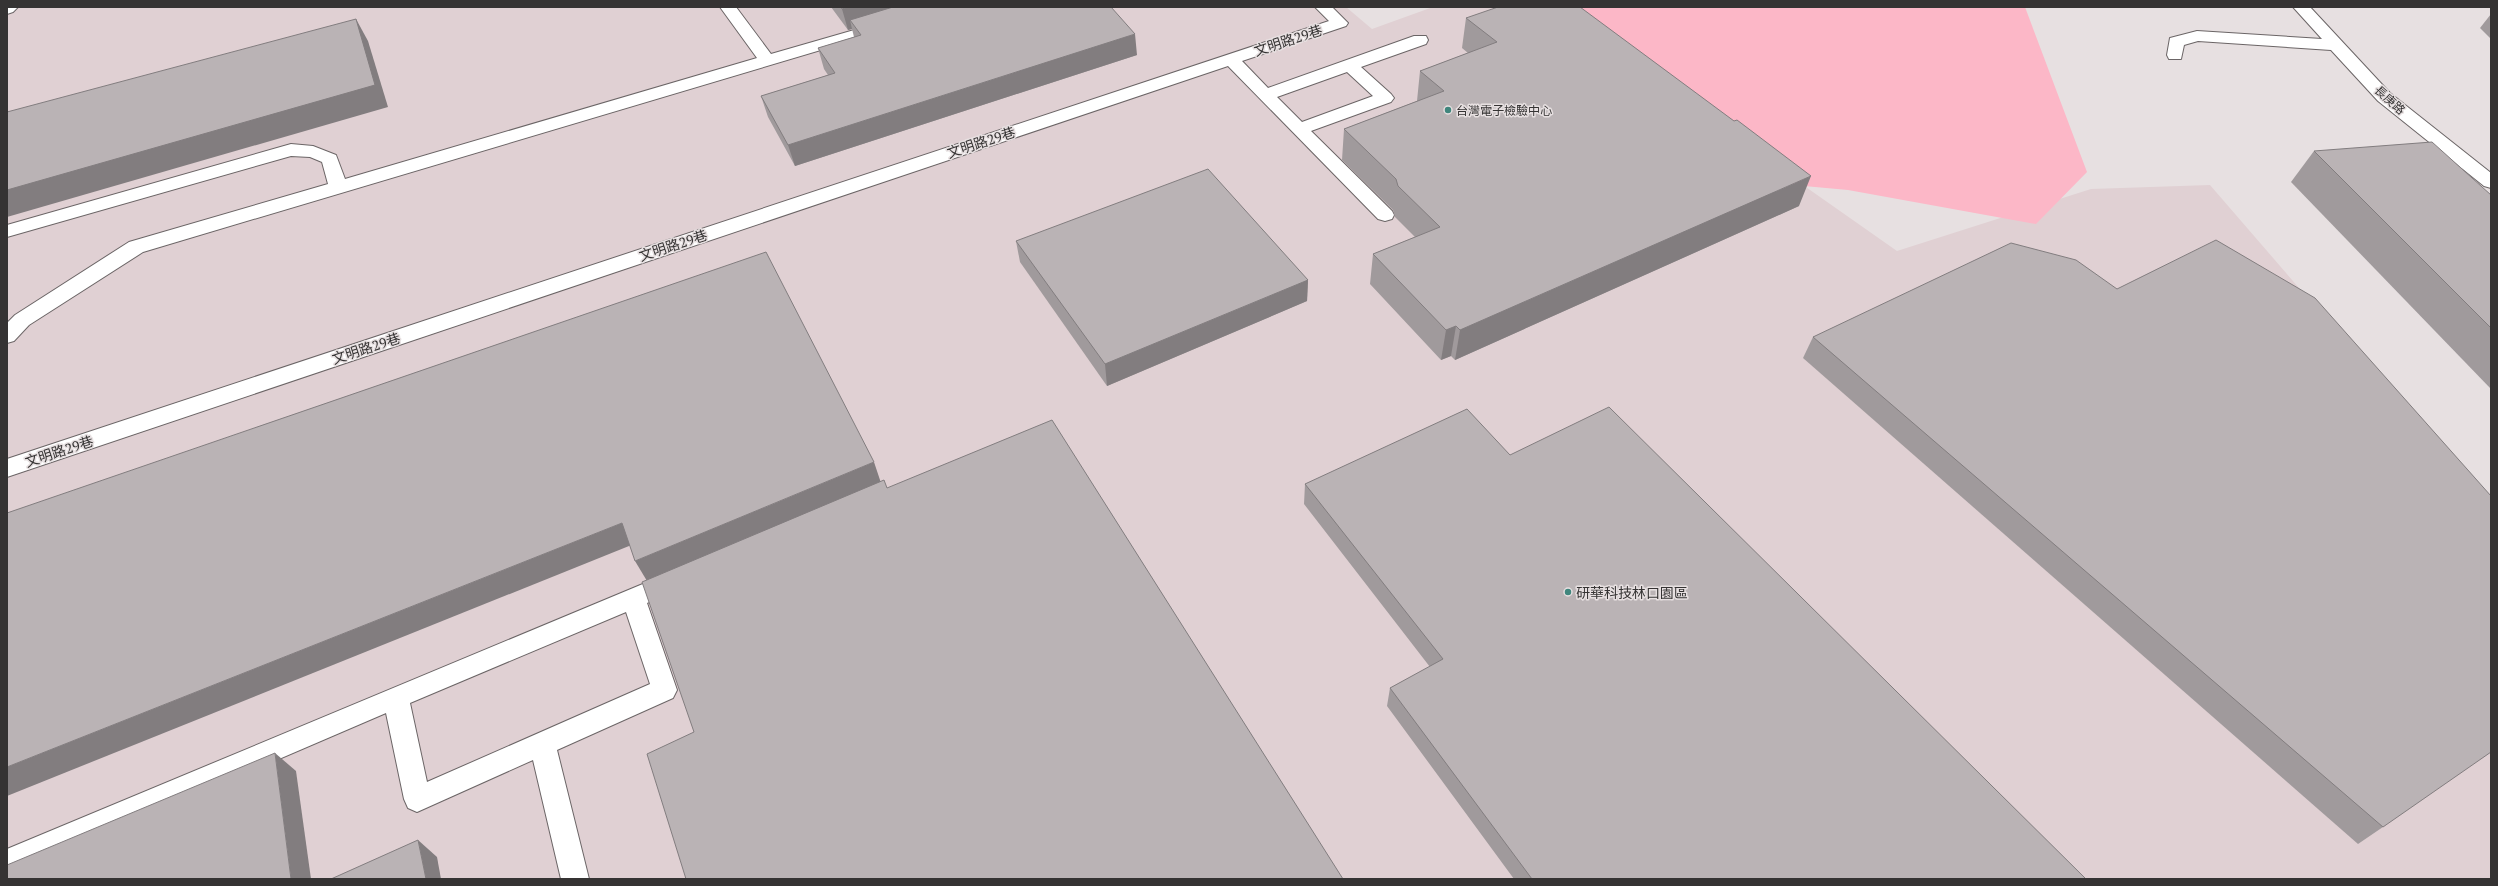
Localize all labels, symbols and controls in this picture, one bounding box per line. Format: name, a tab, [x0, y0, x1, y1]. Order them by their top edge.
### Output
street label: 文明路29巷	[1251, 20, 1325, 60]
street label: 長庚路	[2372, 82, 2408, 118]
place label: 台灣電子檢驗中心	[1456, 103, 1552, 118]
marker: 台灣電子檢驗中心	[1443, 105, 1453, 115]
street label: 文明路29巷	[944, 122, 1018, 162]
street label: 文明路29巷	[636, 225, 710, 265]
street label: 文明路29巷	[329, 328, 403, 368]
street label: 文明路29巷	[22, 431, 96, 471]
place label: 研華科技林口園區	[1576, 583, 1688, 602]
marker: 研華科技林口園區	[1563, 587, 1573, 597]

